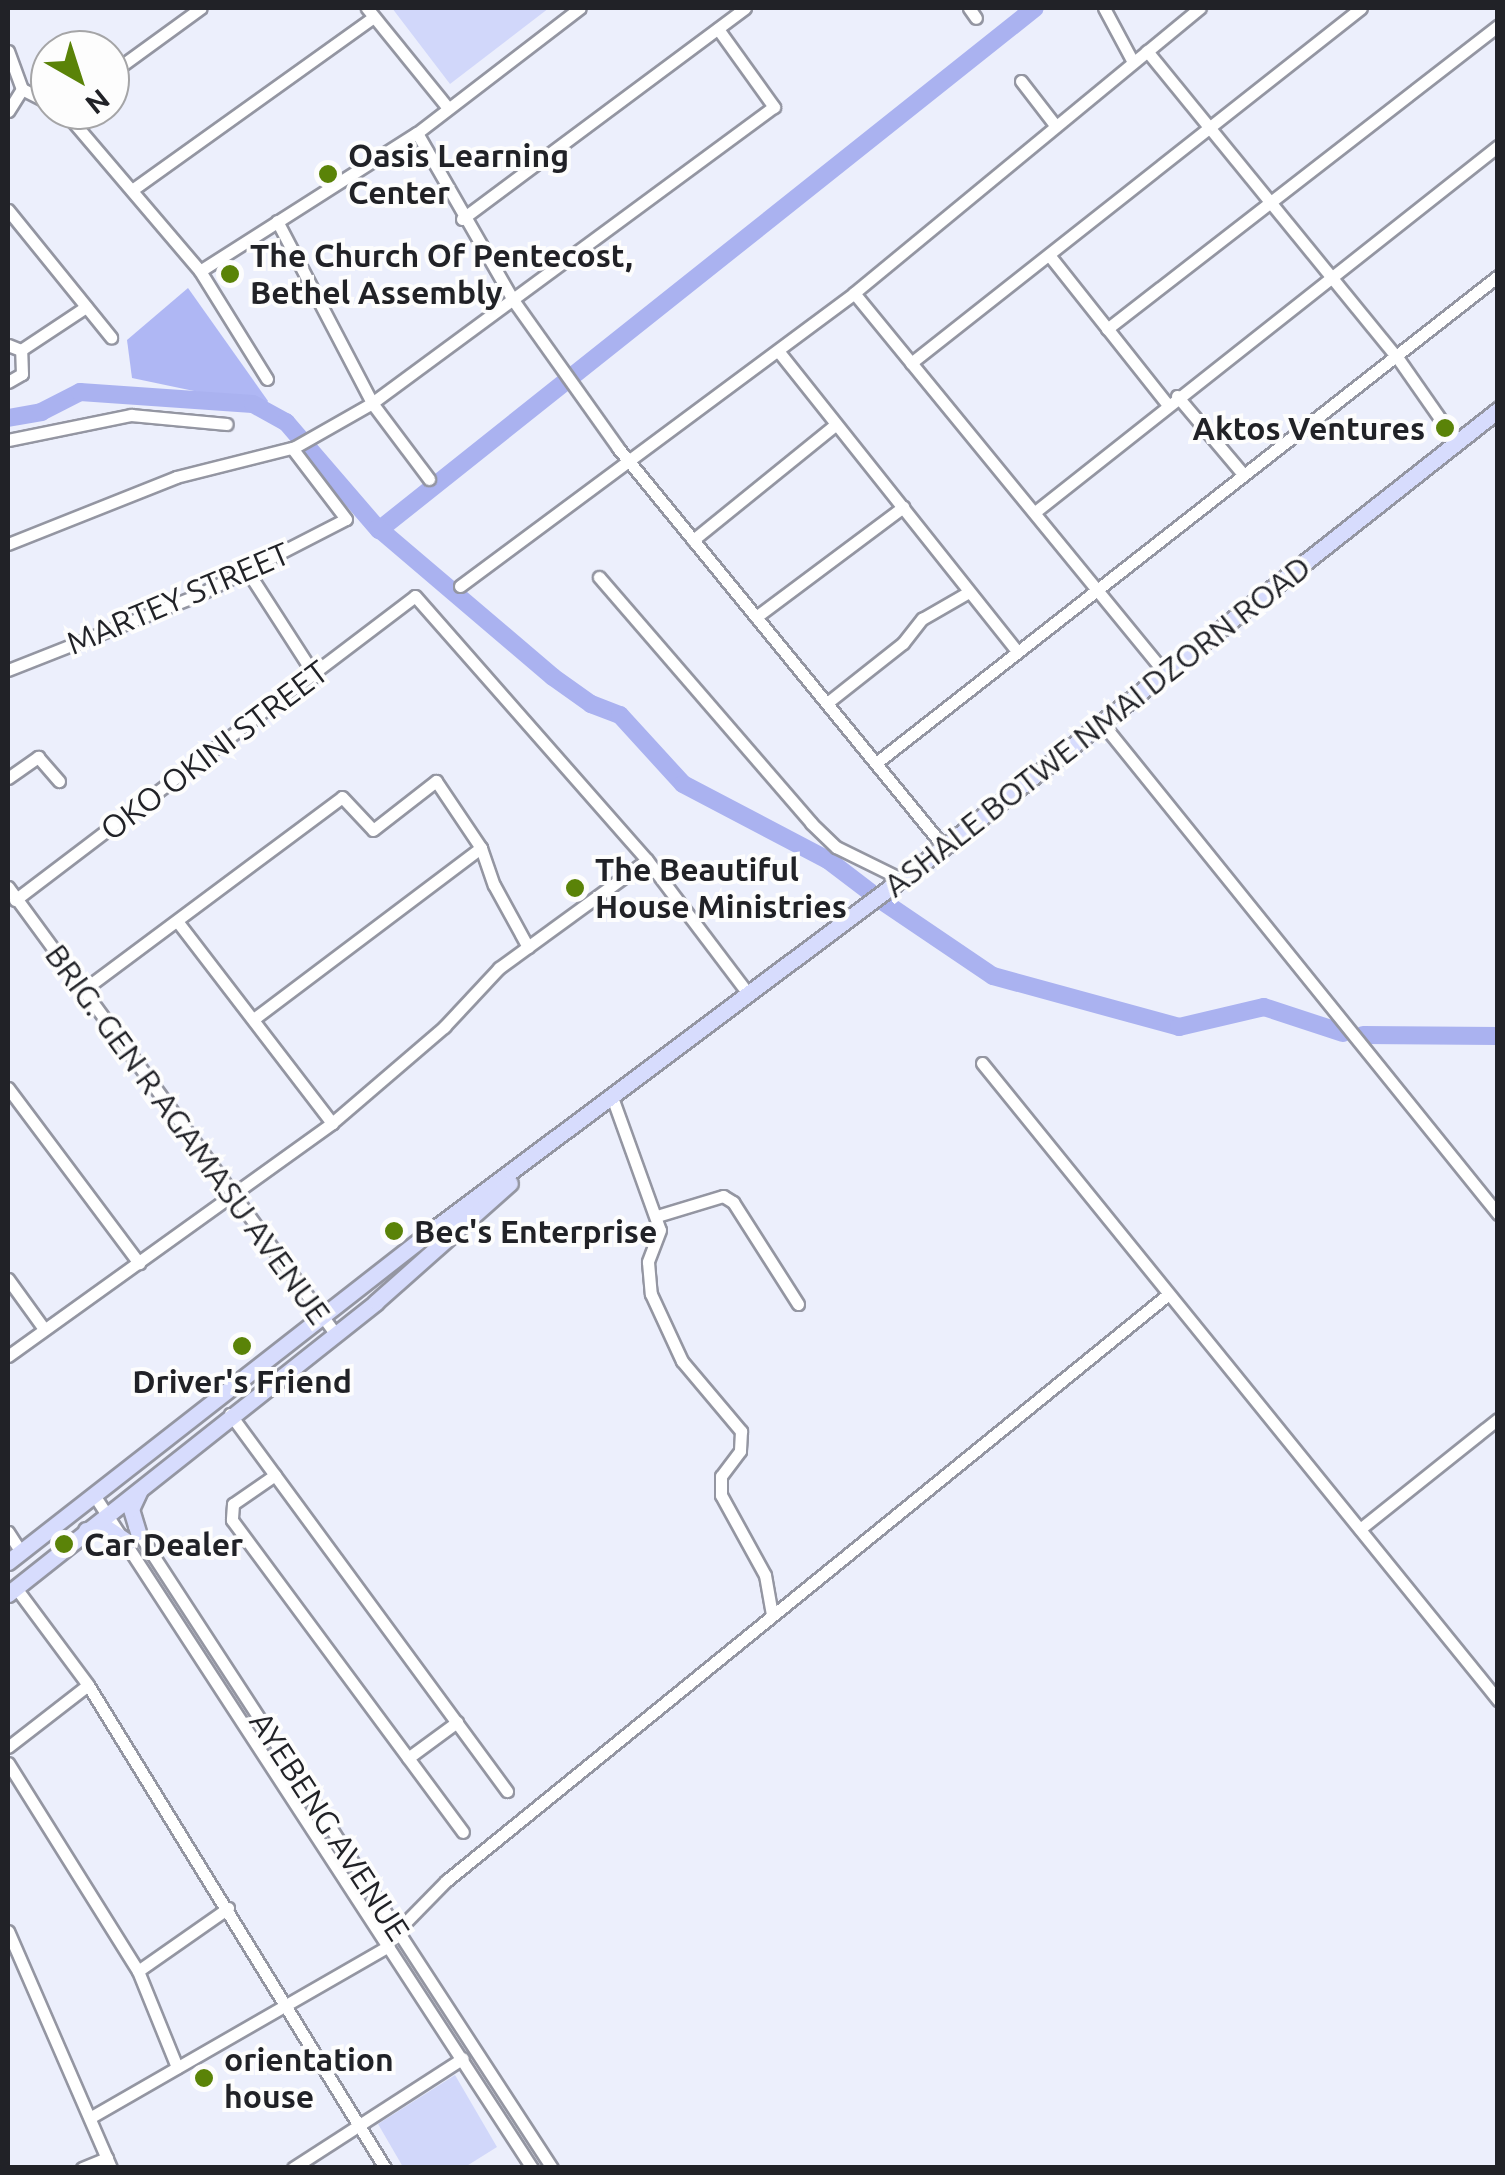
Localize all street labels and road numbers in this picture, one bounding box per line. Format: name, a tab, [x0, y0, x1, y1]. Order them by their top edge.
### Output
street label: MARTEY STREET	[61, 534, 295, 662]
street label: ASHALE BOTWE NMAI DZORN ROAD	[876, 548, 1318, 904]
street label: OKO OKINI STREET	[93, 652, 335, 848]
street label: BRIG. GEN R AGAMASU AVENUE	[37, 937, 339, 1331]
street label: AYEBENG AVENUE	[242, 1705, 418, 1947]

